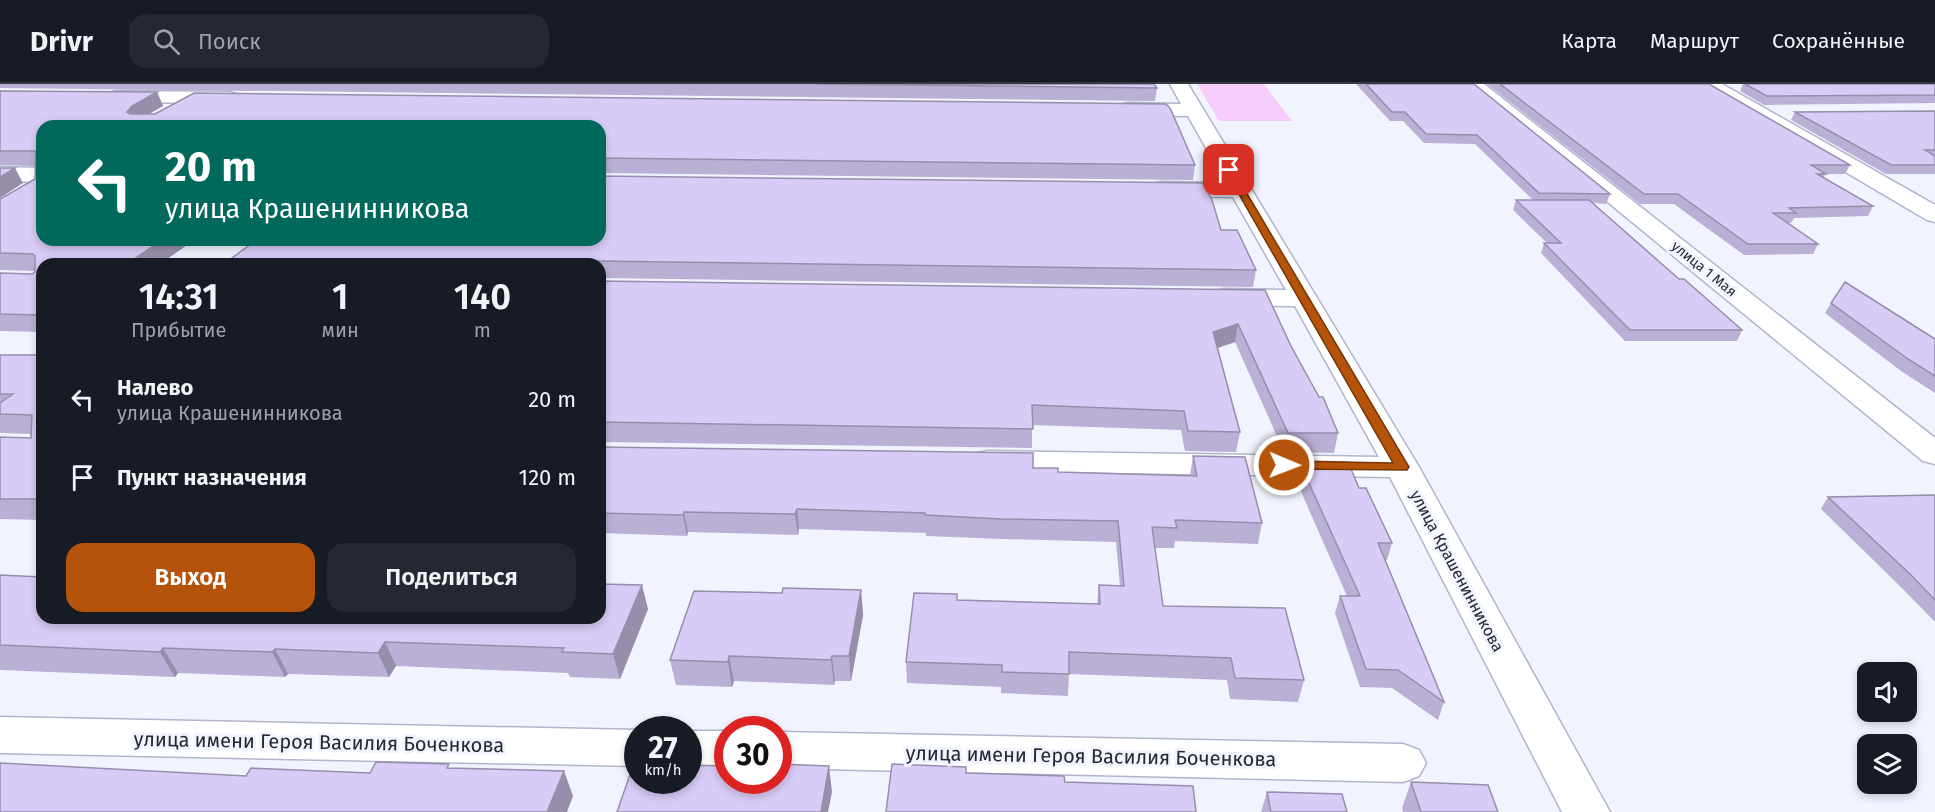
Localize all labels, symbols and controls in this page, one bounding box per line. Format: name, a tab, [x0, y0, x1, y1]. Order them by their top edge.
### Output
search box	[129, 14, 549, 68]
text: Drivr	[30, 25, 93, 58]
icon: search	[150, 25, 183, 58]
text: Поиск	[198, 28, 261, 55]
text: Карта	[1561, 28, 1617, 54]
text: Маршрут	[1650, 28, 1739, 54]
text: Сохранённые	[1772, 28, 1905, 54]
text: 20 m	[165, 142, 257, 192]
icon: left	[66, 144, 144, 222]
pin	[1203, 144, 1254, 195]
icon: arrive	[1212, 153, 1245, 186]
text: улица Крашенинникова	[165, 193, 470, 225]
street label: улица 1 Мая	[1668, 238, 1740, 300]
text: 14:31	[139, 275, 219, 319]
text: 1	[332, 275, 348, 319]
text: 140	[454, 275, 511, 319]
text: Прибытие	[131, 318, 227, 342]
text: мин	[321, 318, 359, 342]
text: m	[474, 318, 491, 342]
text: Налево	[117, 374, 193, 401]
icon: left	[66, 383, 99, 416]
text: 20 m	[528, 386, 576, 413]
text: улица Крашенинникова	[117, 401, 343, 425]
position arrow	[1252, 433, 1316, 497]
icon: arrive	[66, 461, 99, 494]
text: Пункт назначения	[117, 464, 307, 491]
text: 120 m	[519, 464, 576, 491]
street label: улица Крашенинникова	[1406, 487, 1508, 655]
button: Выход	[66, 543, 315, 612]
button: Поделиться	[327, 543, 576, 612]
map controls	[1857, 662, 1917, 794]
button: sound	[1857, 662, 1917, 722]
speed limit sign: 30	[714, 716, 792, 794]
street label: улица имени Героя Василия Боченкова	[134, 727, 504, 757]
text: 27	[648, 730, 678, 766]
button: layers	[1857, 734, 1917, 794]
street label: улица имени Героя Василия Боченкова	[906, 741, 1276, 771]
text: km/h	[644, 761, 682, 779]

